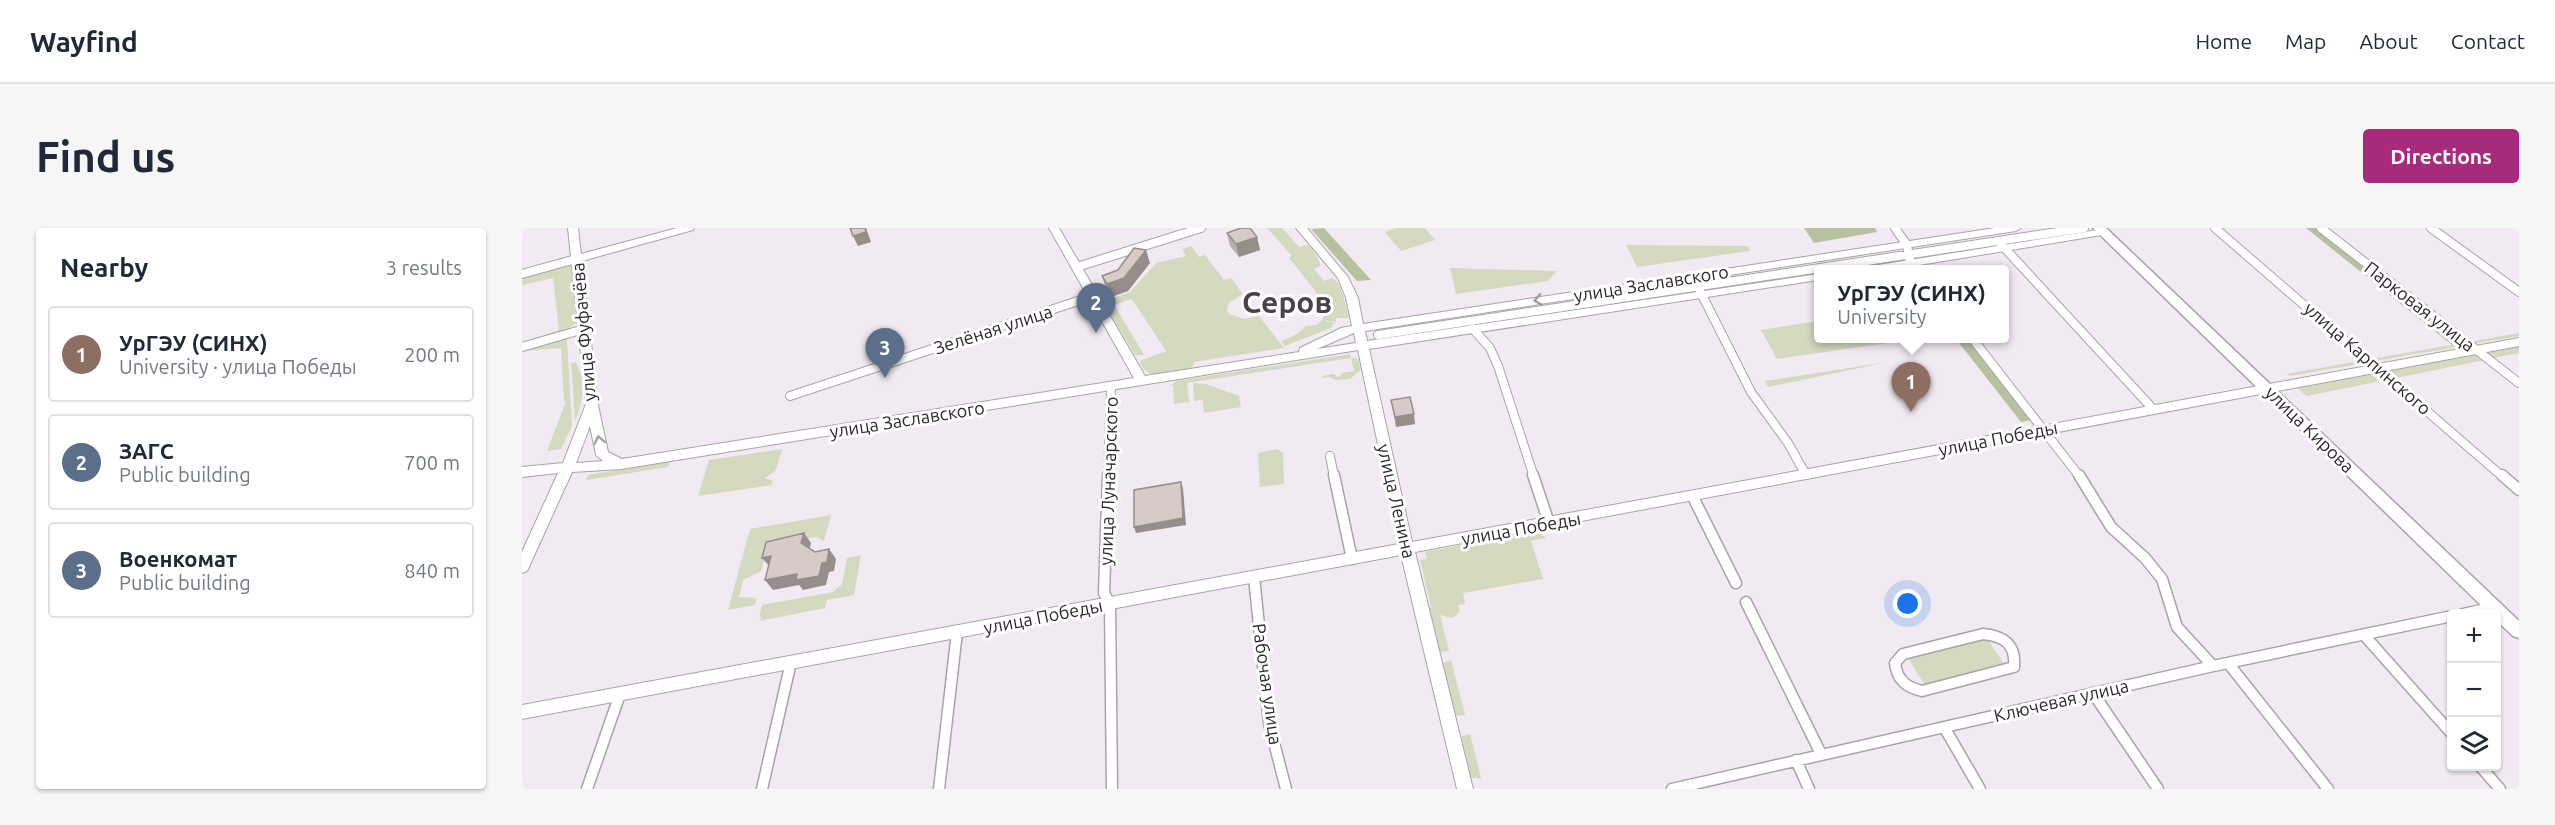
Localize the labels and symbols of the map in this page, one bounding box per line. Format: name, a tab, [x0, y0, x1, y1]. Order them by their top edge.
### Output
street label: Парковая улица	[2361, 257, 2479, 355]
street label: улица Заславского	[1572, 261, 1730, 305]
street label: улица Фуфачёва	[567, 262, 599, 402]
pin: 2	[1076, 284, 1116, 333]
district label: Серов	[1242, 285, 1332, 319]
one-way arrow	[1533, 293, 1542, 305]
street label: улица Карпинского	[2301, 298, 2435, 418]
street label: Зелёная улица	[931, 300, 1055, 358]
pin: 3	[866, 328, 904, 378]
pin: 1	[1892, 362, 1930, 412]
street label: улица Кирова	[2262, 382, 2358, 476]
street label: улица Луначарского	[1095, 396, 1121, 566]
street label: улица Заславского	[828, 397, 986, 441]
street label: улица Победы	[1937, 417, 2059, 459]
one-way arrow	[593, 435, 606, 445]
street label: улица Ленина	[1374, 442, 1420, 560]
street label: улица Победы	[1460, 508, 1582, 548]
your location	[1893, 589, 1922, 618]
street label: улица Победы	[982, 595, 1104, 637]
street label: Рабочая улица	[1250, 622, 1286, 746]
street label: Ключевая улица	[1992, 675, 2130, 725]

